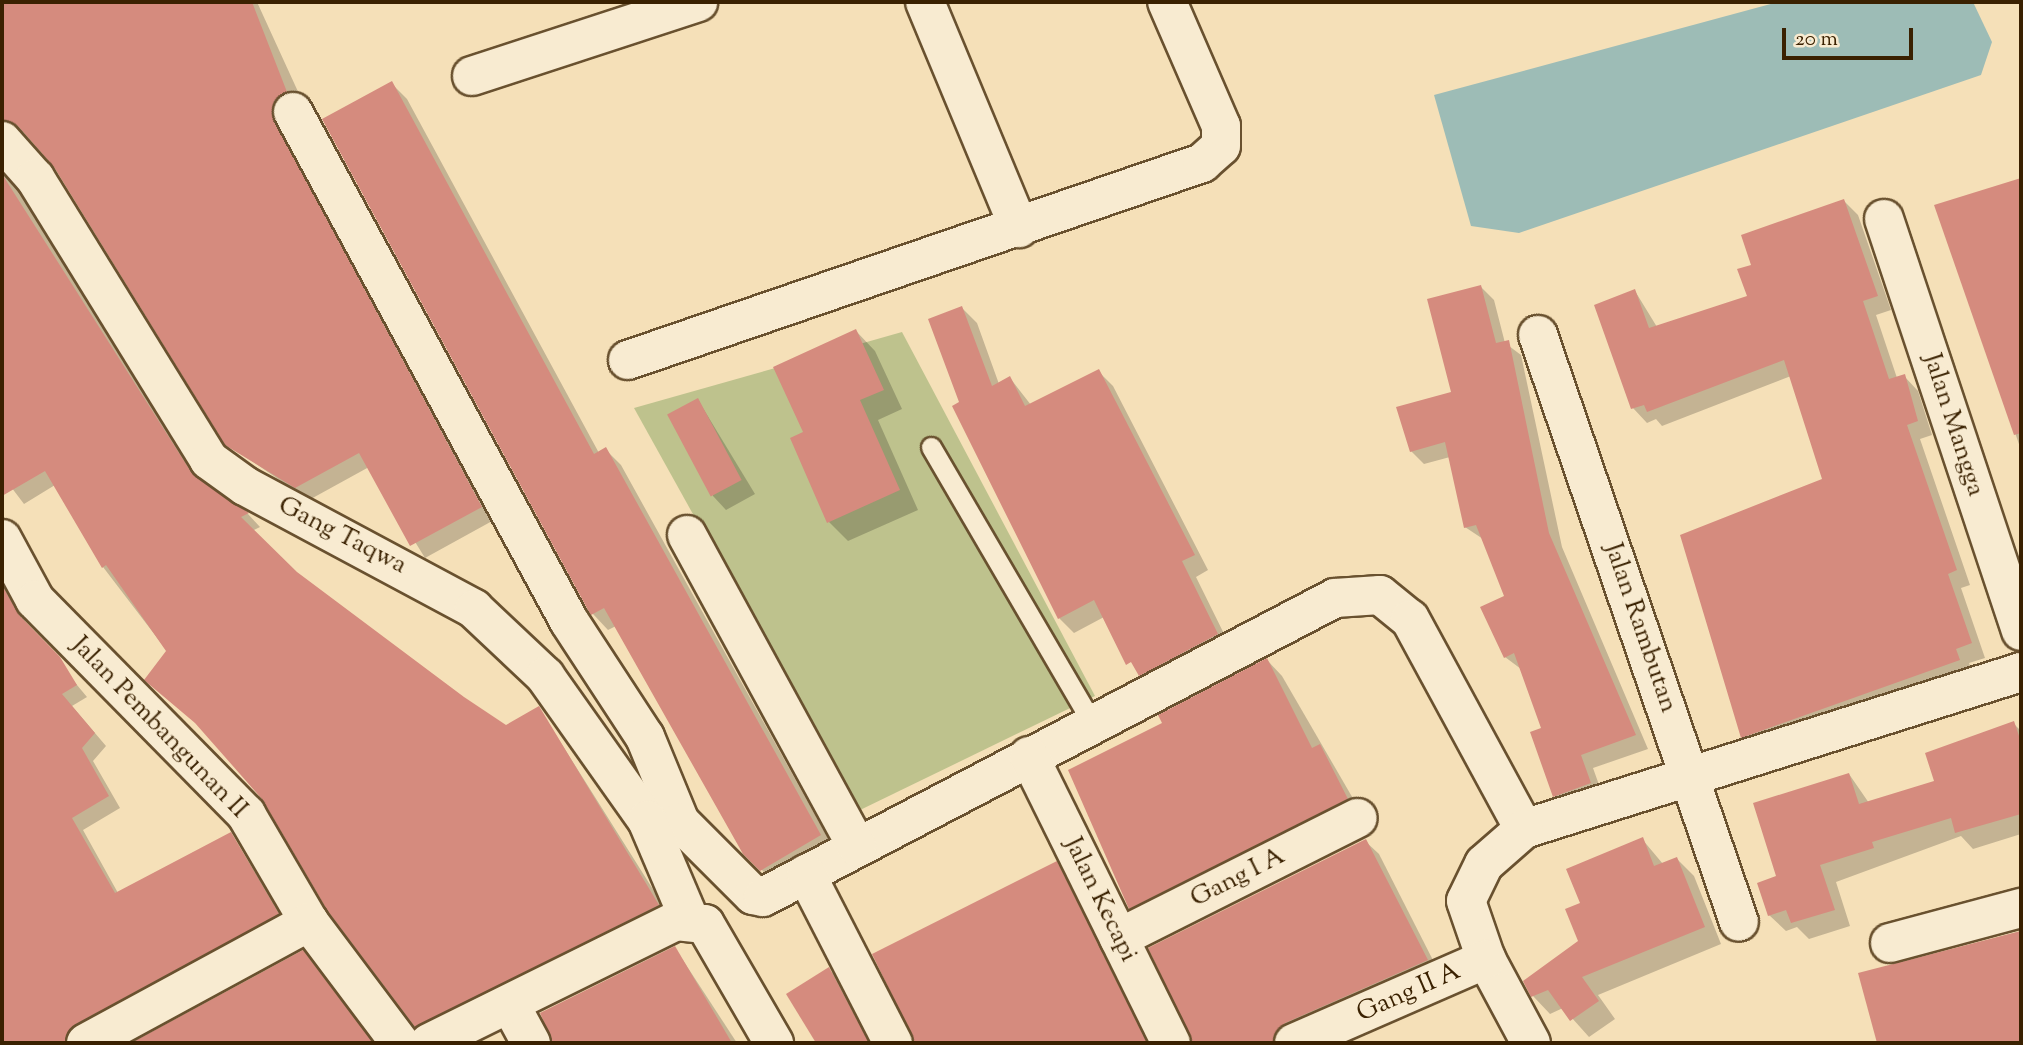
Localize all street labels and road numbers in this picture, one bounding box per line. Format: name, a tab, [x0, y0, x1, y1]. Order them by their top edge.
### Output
street label: Jalan Mangga	[1915, 350, 1991, 500]
street label: Gang Taqwa	[273, 490, 411, 582]
street label: Jalan Rambutan	[1596, 539, 1684, 717]
street label: Jalan Pembangunan II	[64, 631, 254, 825]
street label: Jalan Kecapi	[1056, 833, 1144, 967]
street label: Gang I A	[1186, 841, 1290, 915]
street label: Gang II A	[1352, 956, 1466, 1030]

